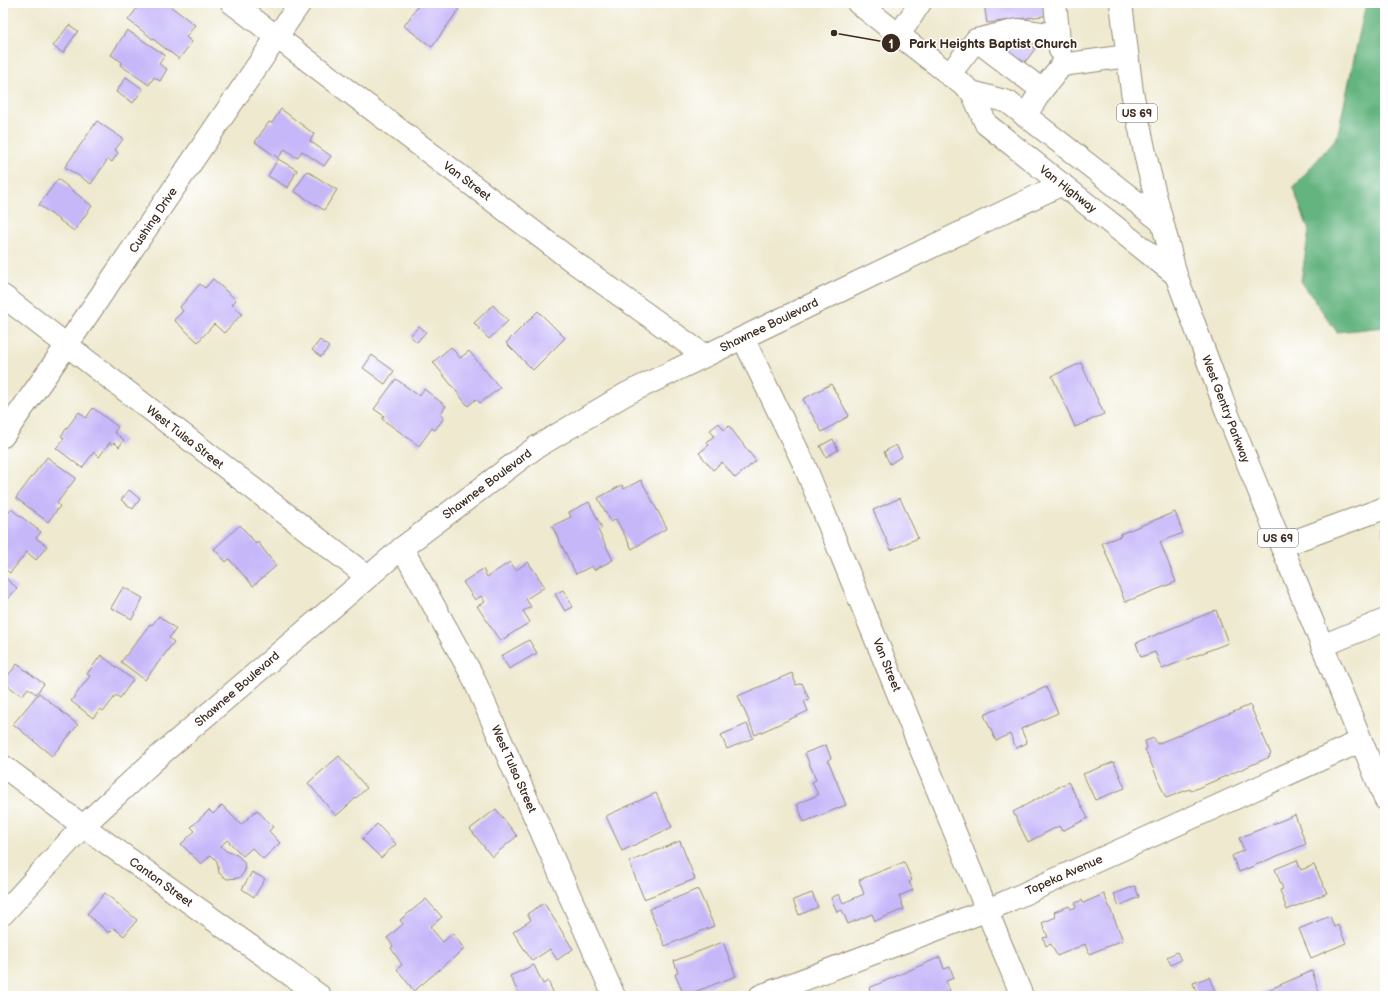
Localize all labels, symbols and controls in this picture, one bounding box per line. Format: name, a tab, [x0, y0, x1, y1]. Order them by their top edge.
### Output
callout: Park Heights Baptist Church	[881, 31, 1085, 56]
text: Park Heights Baptist Church	[909, 36, 1077, 52]
text: 1	[888, 37, 894, 52]
road number: US 69	[1117, 104, 1157, 122]
street label: Van Street	[440, 159, 494, 204]
street label: Van Highway	[1036, 162, 1100, 217]
street label: Cushing Drive	[126, 185, 181, 256]
street label: Shawnee Boulevard	[718, 295, 821, 356]
street label: West Gentry Parkway	[1198, 353, 1253, 466]
street label: West Tulsa Street	[143, 402, 227, 473]
street label: Shawnee Boulevard	[440, 446, 535, 523]
road number: US 69	[1258, 529, 1298, 547]
street label: Van Street	[869, 636, 904, 694]
street label: Shawnee Boulevard	[192, 648, 283, 730]
street label: West Tulsa Street	[488, 723, 540, 816]
street label: Topeka Avenue	[1023, 852, 1105, 899]
street label: Canton Street	[126, 854, 196, 911]

